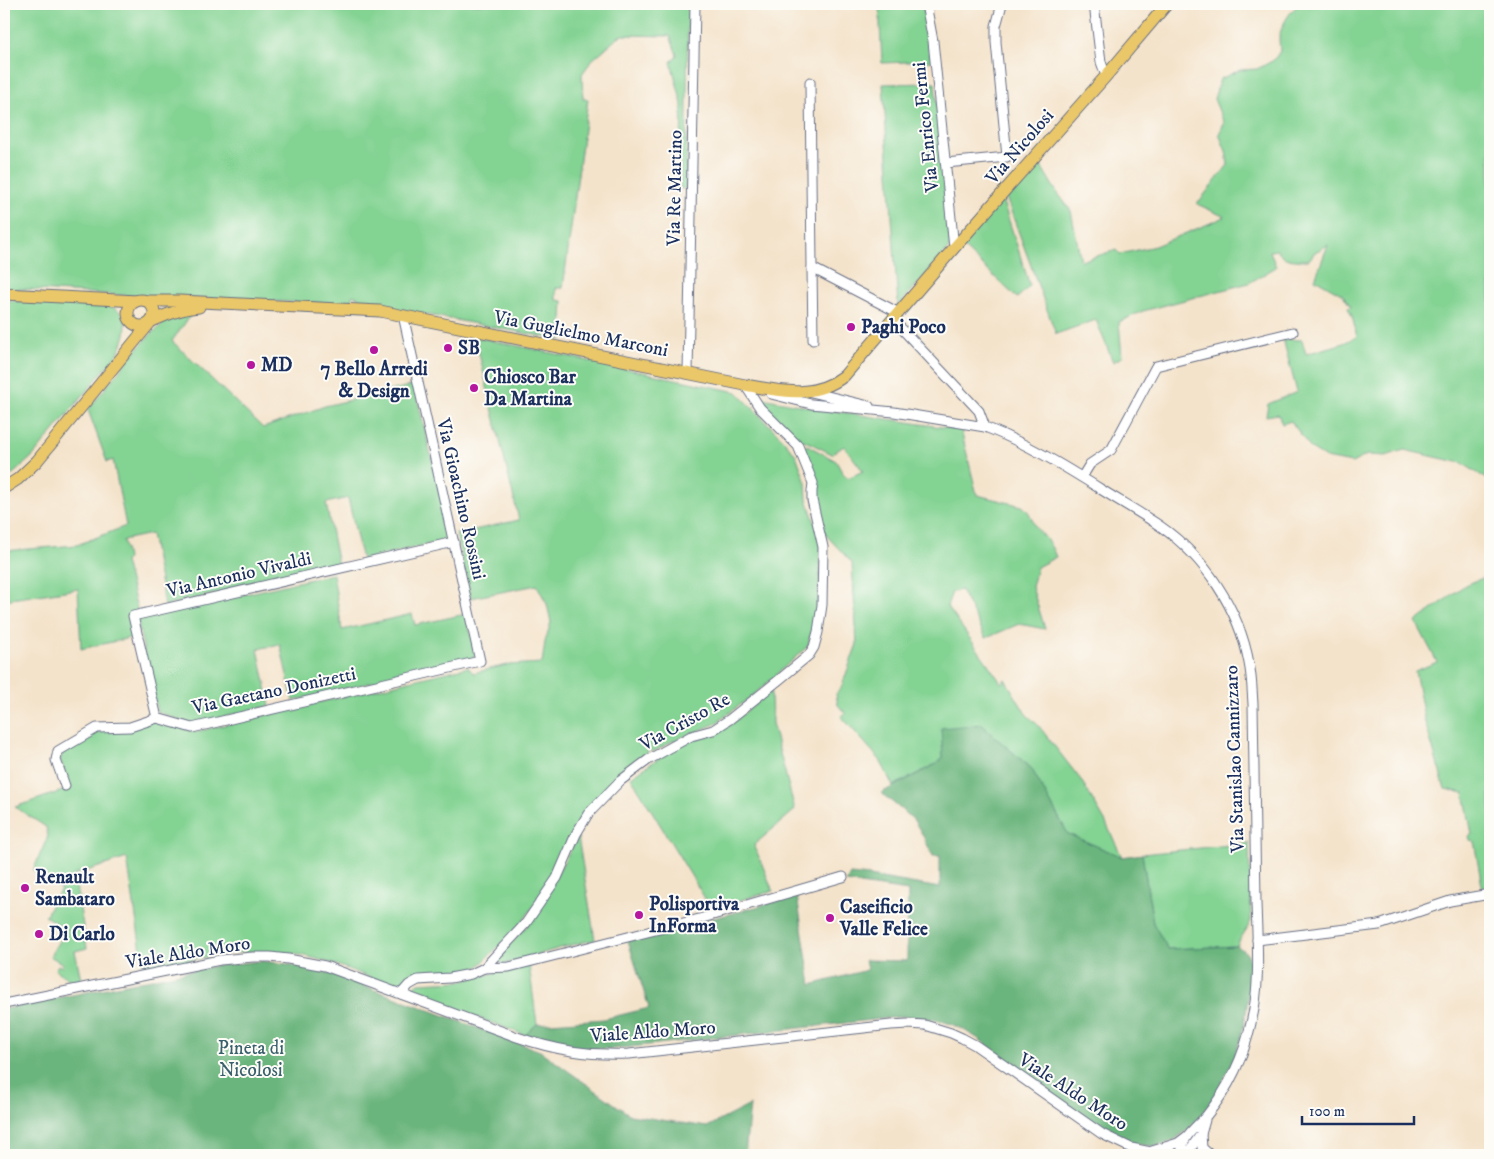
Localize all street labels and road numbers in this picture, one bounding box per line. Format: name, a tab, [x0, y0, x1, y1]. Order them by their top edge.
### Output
street label: Via Enrico Fermi	[908, 61, 944, 194]
street label: Via Nicolosi	[980, 105, 1059, 190]
street label: Via Re Martino	[662, 130, 688, 247]
street label: Via Guglielmo Marconi	[491, 306, 670, 362]
street label: Via Gioachino Rossini	[431, 415, 491, 582]
street label: Via Antonio Vivaldi	[164, 547, 314, 603]
street label: Via Gaetano Donizetti	[189, 662, 358, 720]
street label: Via Stanislao Cannizzaro	[1220, 665, 1250, 854]
street label: Via Cristo Re	[635, 688, 734, 757]
street label: Viale Aldo Moro	[123, 932, 252, 974]
street label: Viale Aldo Moro	[589, 1016, 716, 1048]
street label: Viale Aldo Moro	[1013, 1048, 1132, 1136]

